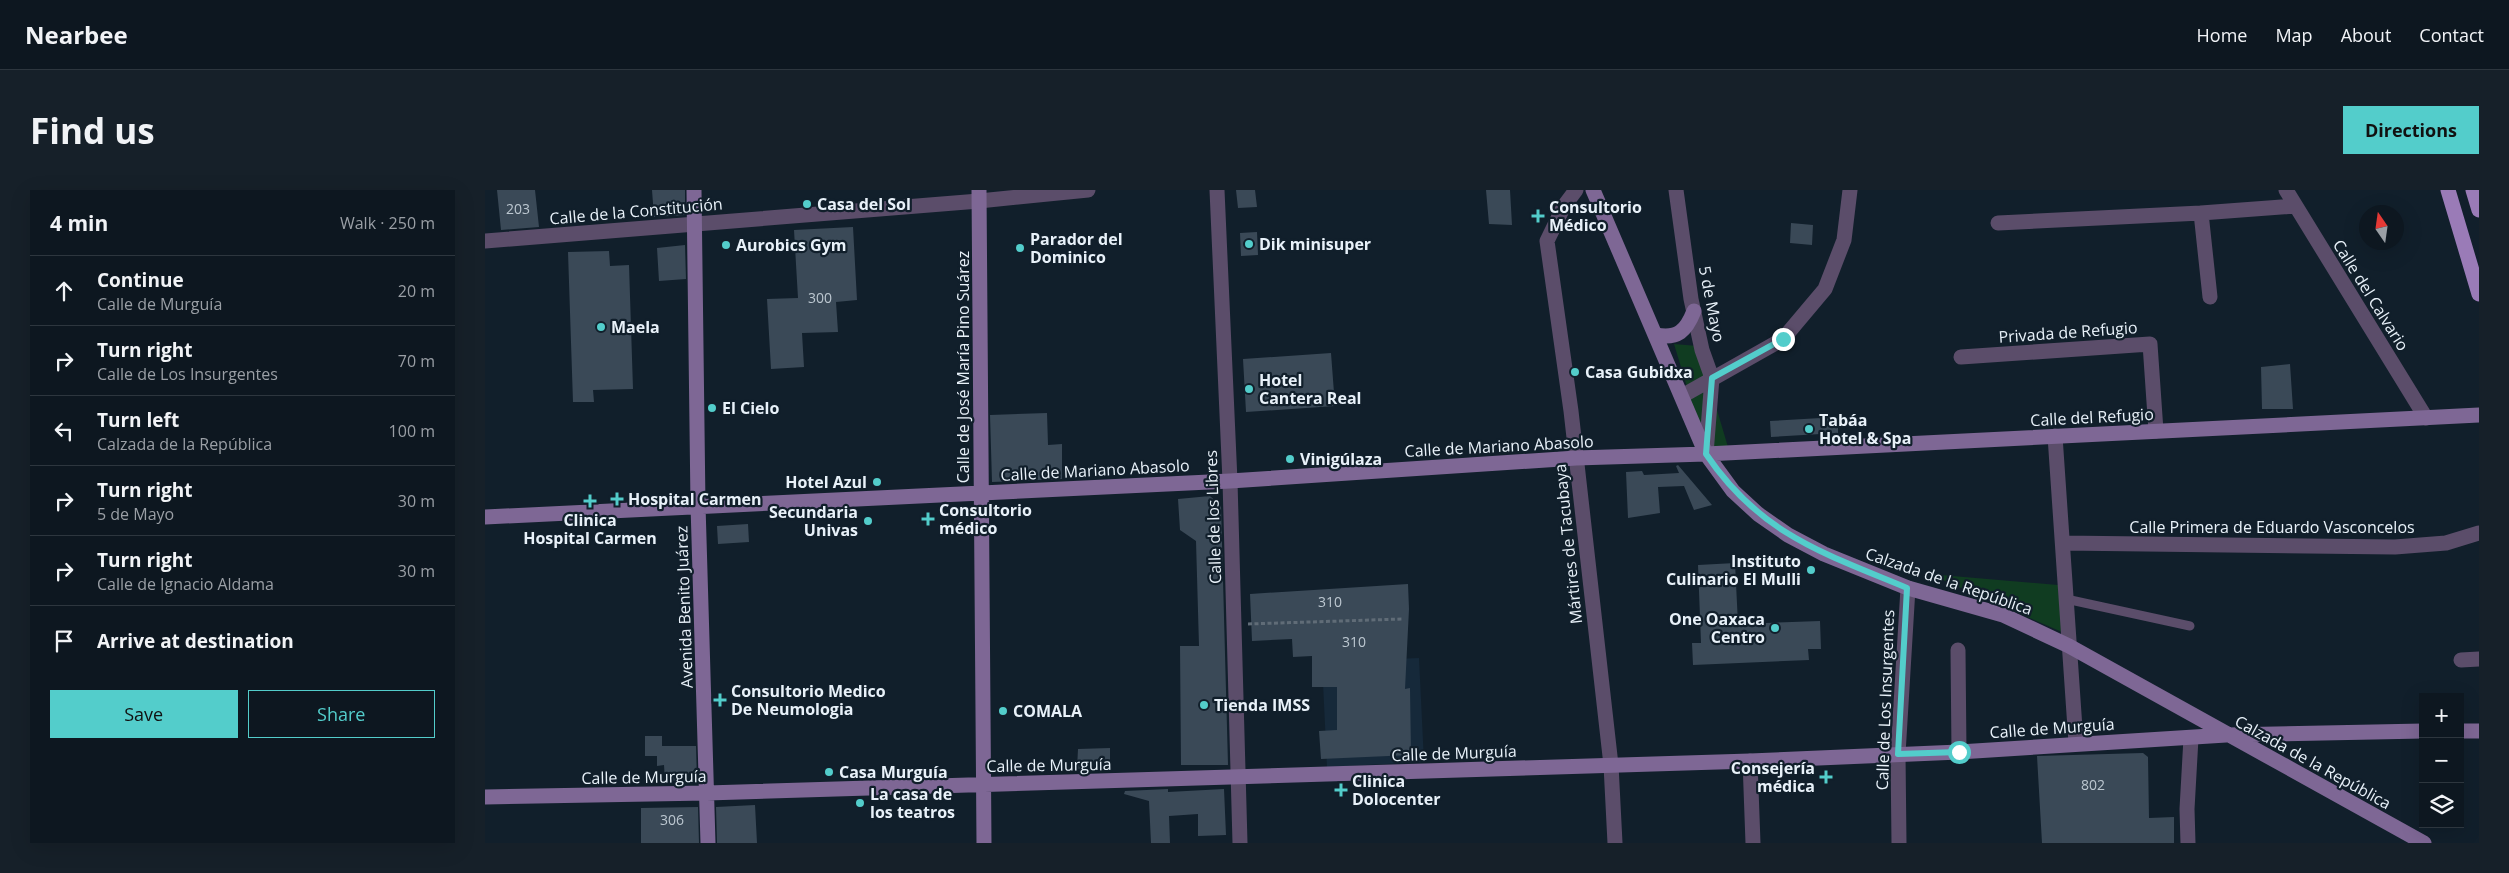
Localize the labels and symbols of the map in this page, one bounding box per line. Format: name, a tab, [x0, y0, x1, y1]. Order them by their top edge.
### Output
street label: Calle de la Constitución	[548, 192, 724, 230]
place label: Casa del Sol	[817, 193, 911, 215]
place label: Consultorio Médico	[1549, 196, 1642, 236]
marker: Casa del Sol	[801, 198, 813, 210]
house number: 203	[506, 199, 530, 218]
north arrow	[2359, 205, 2404, 250]
marker: Consultorio Médico	[1531, 209, 1545, 223]
place label: Parador del Dominico	[1030, 228, 1123, 268]
place label: Dik minisuper	[1259, 233, 1371, 255]
place label: Aurobics Gym	[736, 234, 846, 256]
street label: Calle del Calvario	[2328, 235, 2414, 355]
marker: Dik minisuper	[1243, 238, 1255, 250]
marker: Aurobics Gym	[720, 239, 732, 251]
marker: Parador del Dominico	[1014, 242, 1026, 254]
street label: Calle de José María Pino Suárez	[952, 251, 974, 483]
street label: 5 de Mayo	[1694, 264, 1730, 344]
house number: 300	[808, 288, 832, 307]
place label: Maela	[611, 316, 660, 338]
street label: Privada de Refugio	[1998, 316, 2138, 348]
marker: Maela	[595, 321, 607, 333]
route end	[1772, 328, 1795, 351]
place label: Casa Gubidxa	[1585, 361, 1693, 383]
marker: Casa Gubidxa	[1569, 366, 1581, 378]
place label: Hotel Cantera Real	[1259, 369, 1361, 409]
marker: Hotel Cantera Real	[1243, 383, 1255, 395]
place label: El Cielo	[722, 397, 779, 419]
marker: El Cielo	[706, 402, 718, 414]
street label: Calle del Refugio	[2030, 403, 2154, 431]
place label: Tabáa Hotel & Spa	[1819, 409, 1911, 449]
marker: Tabáa Hotel & Spa	[1803, 423, 1815, 435]
street label: Calle de Mariano Abasolo	[1404, 430, 1594, 462]
place label: Vinigúlaza	[1300, 448, 1382, 470]
street label: Calle de los Libres	[1200, 450, 1226, 584]
marker: Vinigúlaza	[1284, 453, 1296, 465]
street label: Calle de Mariano Abasolo	[1000, 454, 1190, 486]
street label: Mártires de Tacubaya	[1549, 463, 1587, 625]
place label: Hotel Azul	[785, 471, 867, 493]
marker: Hotel Azul	[871, 476, 883, 488]
place label: Hospital Carmen	[628, 488, 762, 510]
marker: Hospital Carmen	[610, 492, 624, 506]
marker: Clinica Hospital Carmen	[583, 494, 597, 508]
place label: Consultorio médico	[939, 499, 1032, 539]
place label: Secundaria Univas	[769, 501, 858, 541]
place label: Clinica Hospital Carmen	[523, 509, 657, 549]
marker: Consultorio médico	[921, 512, 935, 526]
marker: Secundaria Univas	[862, 515, 874, 527]
street label: Calle Primera de Eduardo Vasconcelos	[2129, 516, 2415, 538]
street label: Avenida Benito Juárez	[670, 525, 698, 689]
street label: Calzada de la República	[1863, 542, 2035, 620]
place label: Instituto Culinario El Mulli	[1666, 550, 1801, 590]
marker: Instituto Culinario El Mulli	[1805, 564, 1817, 576]
house number: 310	[1318, 592, 1342, 611]
place label: One Oaxaca Centro	[1669, 608, 1765, 648]
street label: Calle de Los Insurgentes	[1871, 609, 1899, 791]
marker: One Oaxaca Centro	[1769, 622, 1781, 634]
house number: 310	[1342, 632, 1366, 651]
place label: Consultorio Medico De Neumologia	[731, 680, 886, 720]
marker: Consultorio Medico De Neumologia	[713, 693, 727, 707]
place label: Tienda IMSS	[1214, 694, 1310, 716]
marker: Tienda IMSS	[1198, 699, 1210, 711]
place label: COMALA	[1013, 700, 1083, 722]
marker: COMALA	[997, 705, 1009, 717]
street label: Calzada de la República	[2231, 710, 2395, 814]
street label: Calle de Murguía	[1989, 713, 2115, 743]
street label: Calle de Murguía	[1391, 740, 1517, 766]
route start	[1948, 741, 1971, 764]
street label: Calle de Murguía	[986, 753, 1112, 777]
place label: Consejería médica	[1731, 757, 1815, 797]
place label: Casa Murguía	[839, 761, 948, 783]
street label: Calle de Murguía	[581, 765, 707, 789]
marker: Casa Murguía	[823, 766, 835, 778]
place label: Clinica Dolocenter	[1352, 770, 1440, 810]
marker: Consejería médica	[1819, 770, 1833, 784]
house number: 802	[2081, 775, 2105, 794]
place label: La casa de los teatros	[870, 783, 955, 823]
marker: Clinica Dolocenter	[1334, 783, 1348, 797]
marker: La casa de los teatros	[854, 797, 866, 809]
house number: 306	[660, 810, 684, 829]

